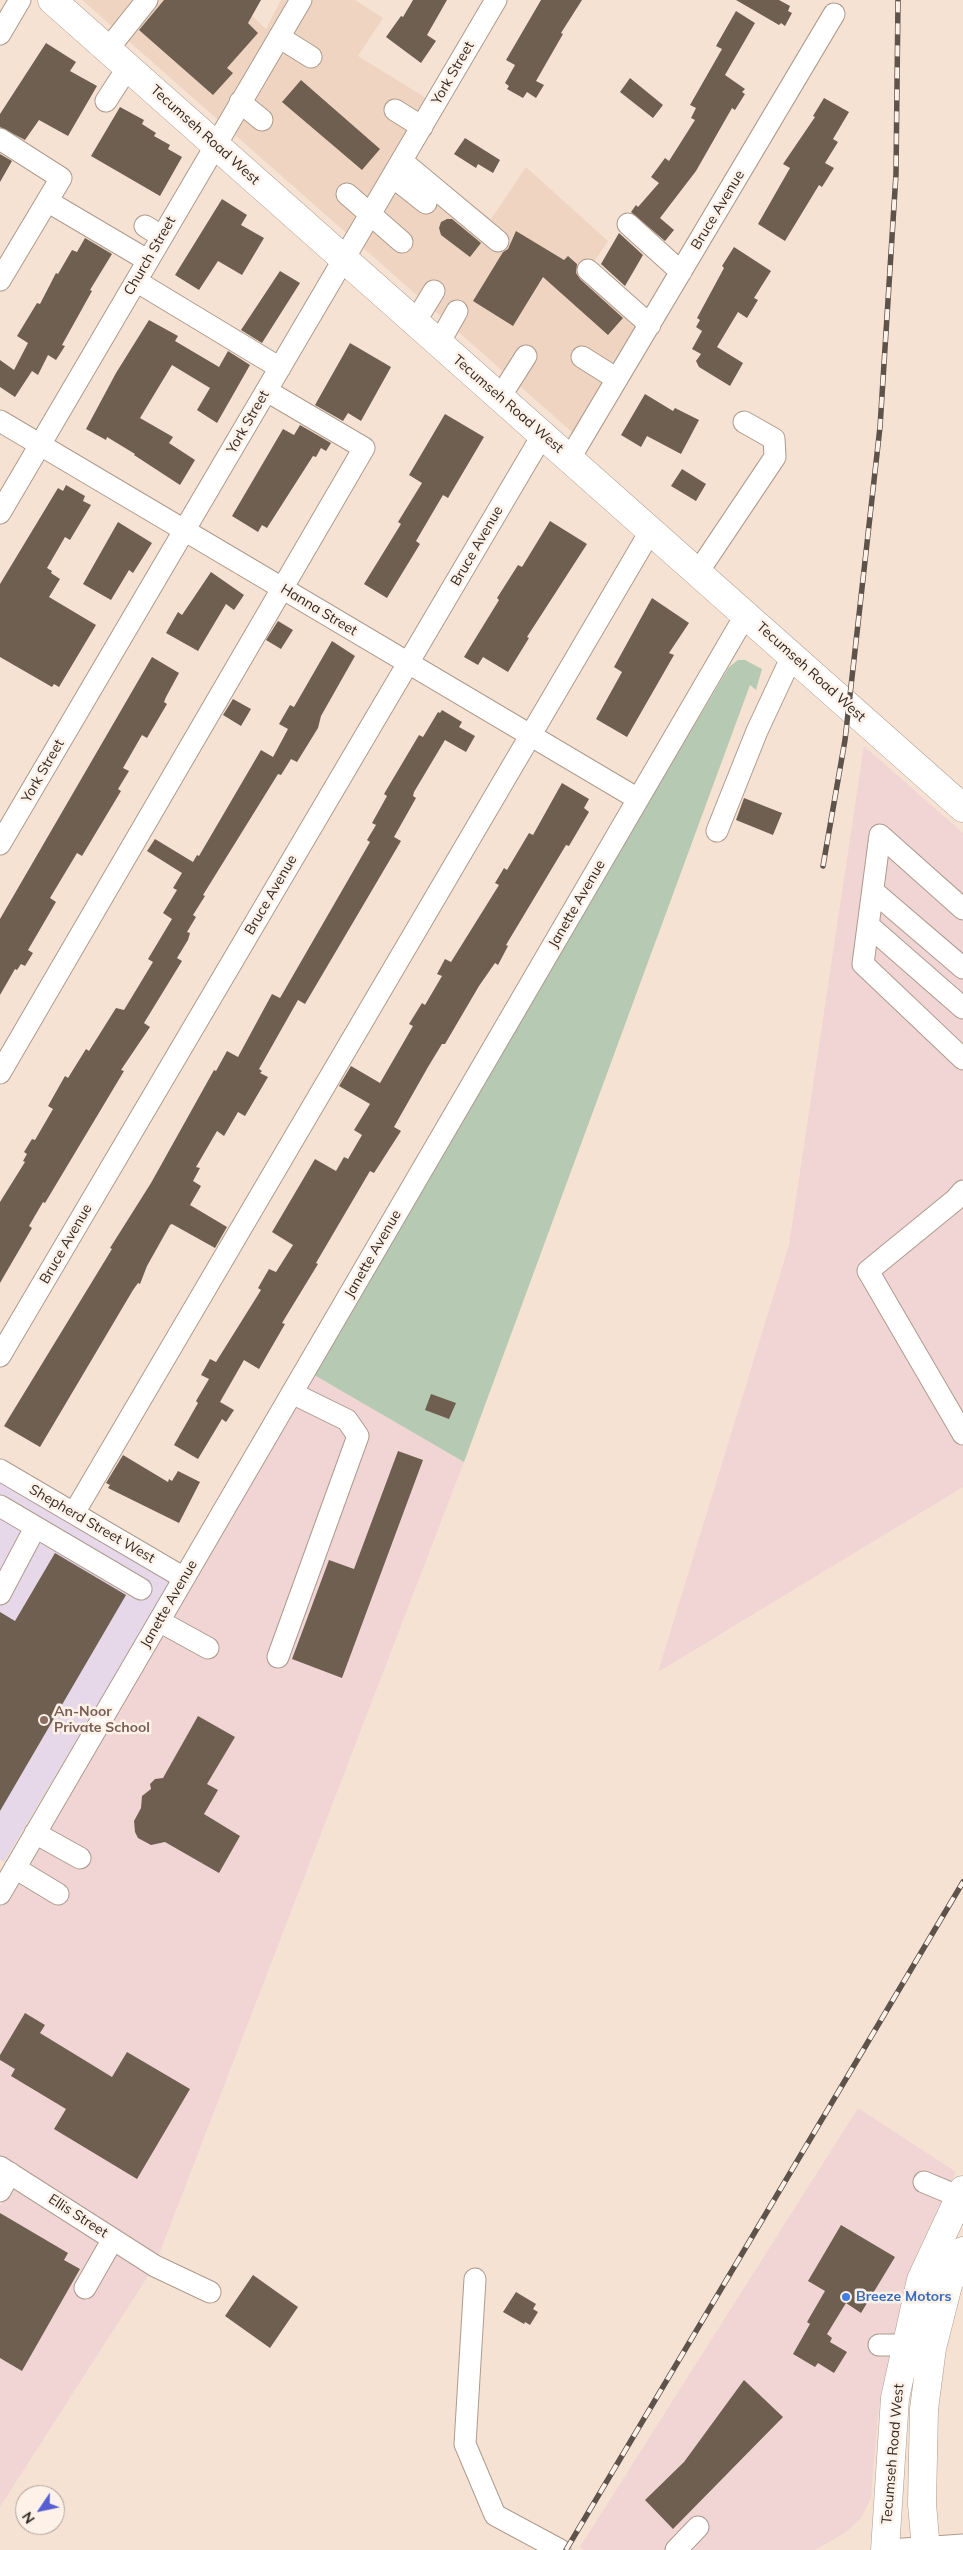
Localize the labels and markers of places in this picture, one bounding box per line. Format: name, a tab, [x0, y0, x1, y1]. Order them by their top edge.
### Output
place label: An-Noor Private School	[54, 1704, 150, 1736]
marker: An-Noor Private School	[38, 1714, 50, 1726]
place label: Breeze Motors	[856, 2289, 951, 2305]
marker: Breeze Motors	[840, 2291, 852, 2303]

